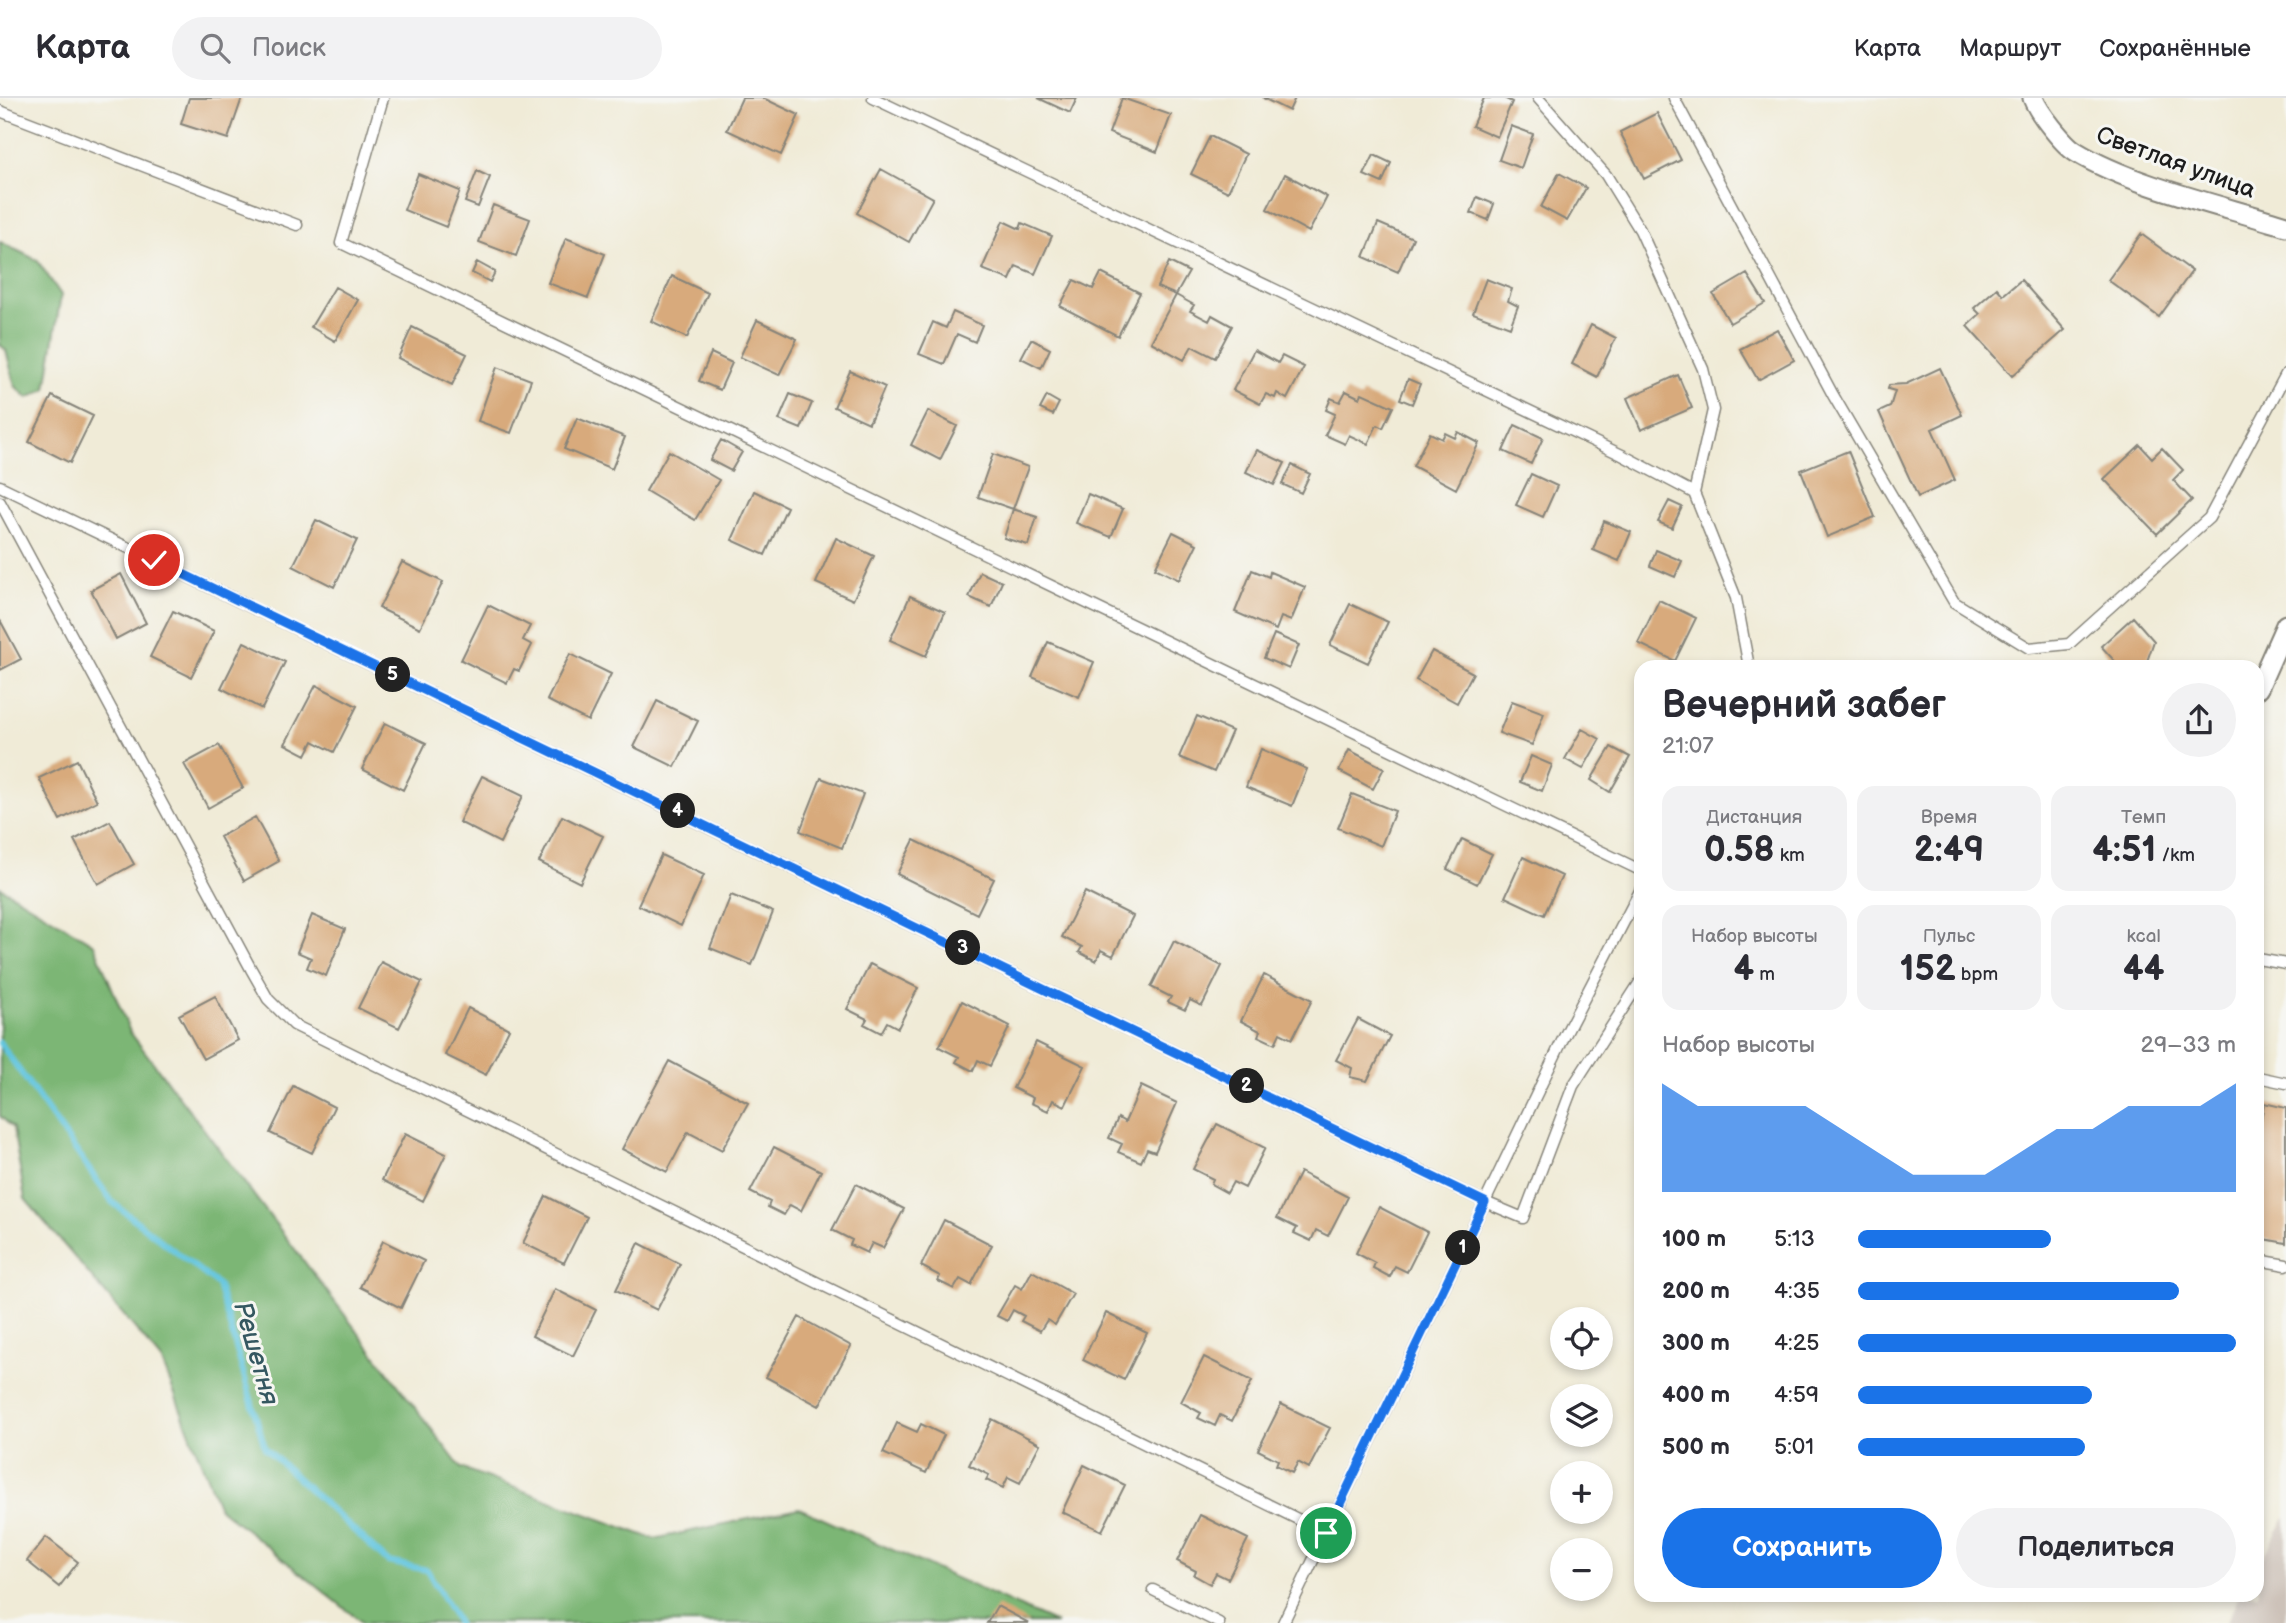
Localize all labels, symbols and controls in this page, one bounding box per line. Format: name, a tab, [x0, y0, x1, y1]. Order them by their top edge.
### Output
search box	[172, 17, 662, 80]
text: Карта	[35, 28, 130, 68]
icon: search	[196, 29, 234, 67]
text: Поиск	[252, 33, 326, 64]
text: Карта	[1854, 34, 1921, 63]
text: Маршрут	[1959, 34, 2061, 63]
text: Сохранённые	[2099, 34, 2251, 63]
street label: Светлая улица	[2092, 120, 2259, 205]
pin	[124, 530, 184, 590]
icon: check	[135, 541, 173, 579]
pin: 5	[376, 658, 410, 692]
text: 5	[387, 663, 398, 686]
text: Вечерний забег	[1662, 683, 1946, 728]
button: share	[2162, 683, 2236, 757]
text: 21:07	[1662, 732, 1714, 760]
pin: 4	[660, 794, 696, 828]
text: 4	[672, 799, 683, 822]
text: Дистанция	[1706, 806, 1802, 829]
text: Время	[1921, 806, 1977, 829]
text: Темп	[2121, 806, 2166, 829]
text: 0.58	[1704, 829, 1775, 872]
text: 2:49	[1914, 829, 1984, 872]
text: 4:51	[2092, 829, 2156, 872]
text: km	[1775, 844, 1805, 867]
text: /km	[2156, 844, 2195, 867]
text: Набор высоты	[1691, 925, 1818, 948]
text: Пульс	[1923, 925, 1975, 948]
text: kcal	[2127, 925, 2161, 948]
pin: 3	[946, 930, 981, 966]
text: 3	[957, 936, 968, 959]
text: 4	[1734, 948, 1754, 991]
text: 152	[1900, 948, 1956, 991]
text: 44	[2123, 948, 2164, 991]
text: m	[1754, 963, 1775, 986]
text: bpm	[1956, 963, 1998, 986]
text: Набор высоты	[1662, 1031, 1815, 1059]
text: 29–33 m	[2140, 1031, 2236, 1059]
pin: 2	[1230, 1068, 1264, 1104]
text: 2	[1241, 1074, 1252, 1097]
text: 100 m	[1662, 1225, 1726, 1253]
text: 5:13	[1774, 1225, 1815, 1253]
pin: 1	[1446, 1230, 1480, 1266]
text: 1	[1459, 1236, 1467, 1259]
text: 200 m	[1662, 1277, 1730, 1305]
text: 4:35	[1774, 1277, 1820, 1305]
water label: Решетня	[226, 1298, 285, 1409]
map controls	[1550, 1307, 1613, 1601]
button: locate	[1550, 1307, 1613, 1370]
text: 300 m	[1662, 1329, 1730, 1357]
text: 4:25	[1774, 1329, 1819, 1357]
text: 400 m	[1662, 1381, 1730, 1409]
text: 4:59	[1774, 1381, 1819, 1409]
button: layers	[1550, 1384, 1613, 1447]
text: 500 m	[1662, 1433, 1730, 1461]
text: 5:01	[1774, 1433, 1814, 1461]
button: +	[1550, 1461, 1613, 1524]
pin	[1296, 1503, 1356, 1563]
button: Сохранить	[1662, 1508, 1942, 1588]
button: Поделиться	[1956, 1508, 2236, 1588]
icon: arrive	[1307, 1514, 1345, 1552]
button: −	[1550, 1538, 1613, 1601]

